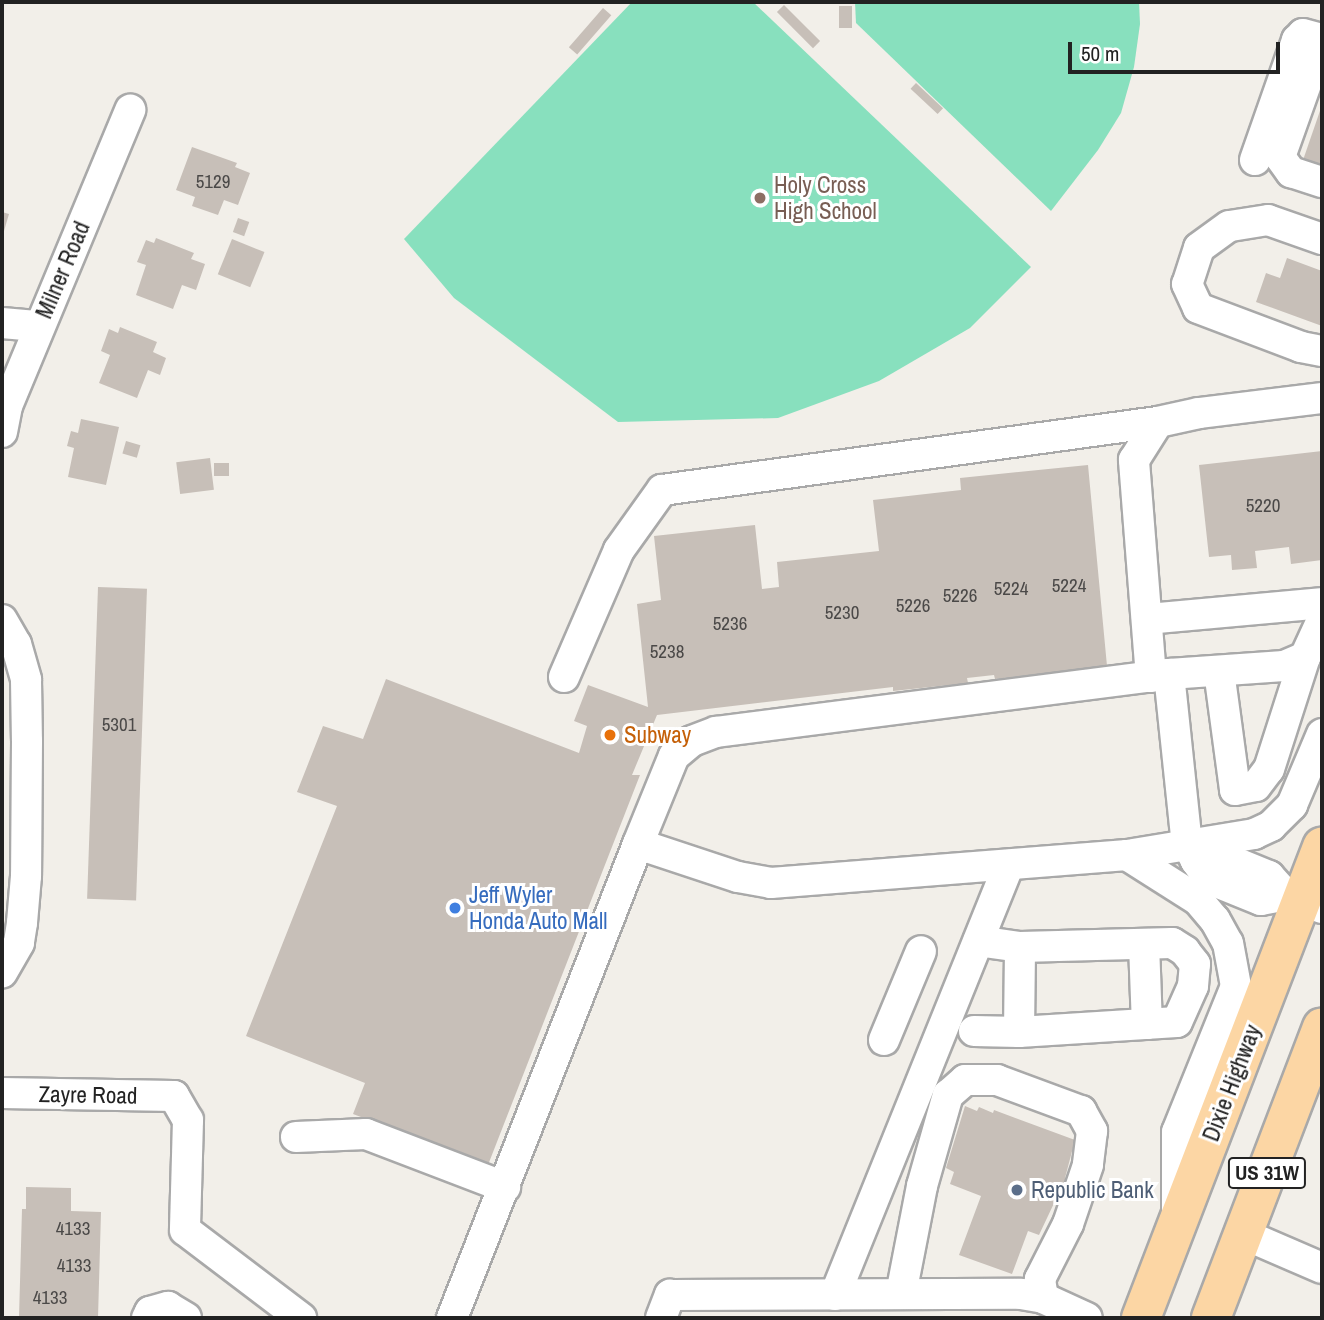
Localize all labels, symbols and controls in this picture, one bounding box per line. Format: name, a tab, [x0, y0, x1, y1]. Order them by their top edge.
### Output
scale bar	[1072, 28, 1284, 72]
text: 50 m	[1081, 39, 1119, 68]
house number: 5129	[196, 171, 230, 193]
place label: Holy Cross High School	[774, 171, 877, 225]
marker: Holy Cross High School	[752, 190, 768, 206]
street label: Milner Road	[30, 217, 96, 323]
house number: 5220	[1246, 495, 1280, 517]
house number: 5224	[1052, 575, 1086, 597]
house number: 5224	[994, 578, 1028, 600]
house number: 5226	[943, 585, 977, 607]
house number: 5226	[896, 595, 930, 617]
house number: 5230	[825, 602, 859, 624]
house number: 5236	[713, 613, 747, 635]
house number: 5238	[650, 641, 684, 663]
house number: 5301	[102, 714, 136, 736]
place label: Subway	[624, 721, 691, 749]
marker: Subway	[602, 727, 618, 743]
place label: Jeff Wyler Honda Auto Mall	[469, 881, 608, 935]
marker: Jeff Wyler Honda Auto Mall	[447, 900, 463, 916]
street label: Dixie Highway	[1197, 1021, 1267, 1145]
street label: Zayre Road	[39, 1080, 137, 1110]
road number: US 31W	[1227, 1156, 1307, 1190]
place label: Republic Bank	[1031, 1176, 1154, 1204]
marker: Republic Bank	[1009, 1182, 1025, 1198]
house number: 4133	[56, 1218, 90, 1240]
house number: 4133	[57, 1255, 91, 1277]
house number: 4133	[33, 1287, 67, 1309]

